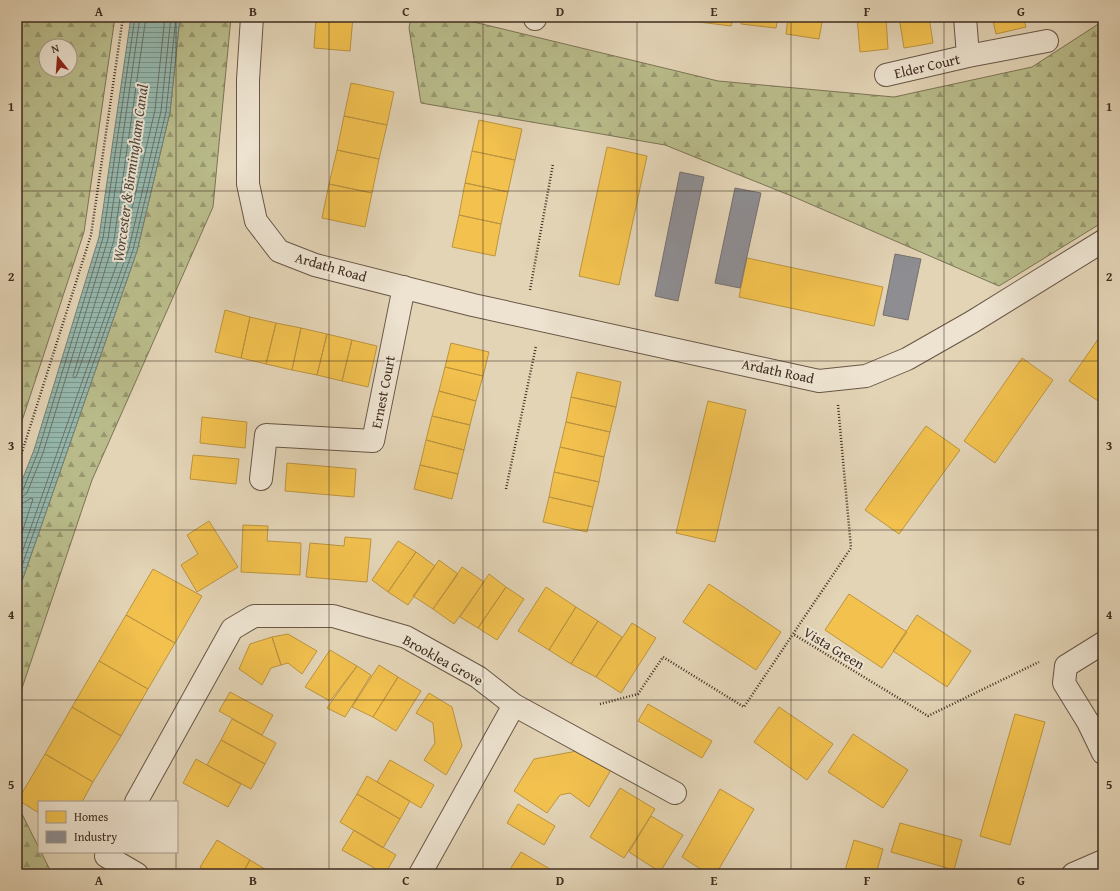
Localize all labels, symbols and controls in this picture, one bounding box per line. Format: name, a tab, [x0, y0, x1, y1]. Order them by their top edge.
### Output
text: A	[95, 2, 104, 21]
text: B	[249, 2, 257, 21]
text: C	[402, 2, 410, 21]
text: D	[556, 2, 564, 21]
text: E	[711, 2, 718, 21]
text: F	[864, 2, 871, 21]
text: G	[1017, 2, 1025, 21]
north arrow	[38, 38, 78, 78]
text: N	[49, 40, 62, 57]
street label: Elder Court	[892, 49, 962, 83]
water label: Worcester & Birmingham Canal	[107, 83, 153, 263]
text: 1	[8, 97, 14, 116]
text: 1	[1106, 97, 1112, 116]
street label: Ardath Road	[293, 247, 370, 287]
text: 2	[8, 267, 15, 286]
text: 2	[1106, 267, 1113, 286]
street label: Ernest Court	[366, 354, 400, 430]
street label: Ardath Road	[740, 354, 816, 389]
text: 3	[8, 436, 14, 455]
text: 3	[1106, 436, 1112, 455]
text: 4	[8, 605, 15, 624]
text: 4	[1106, 605, 1113, 624]
street label: Vista Green	[800, 622, 868, 674]
street label: Brooklea Grove	[399, 630, 487, 691]
text: 5	[8, 775, 15, 794]
text: 5	[1106, 775, 1113, 794]
legend	[38, 801, 178, 853]
text: Homes	[74, 808, 109, 825]
text: Industry	[74, 828, 117, 845]
text: A	[95, 871, 104, 890]
text: B	[249, 871, 257, 890]
text: C	[402, 871, 410, 890]
text: D	[556, 871, 564, 890]
text: E	[711, 871, 718, 890]
text: F	[864, 871, 871, 890]
text: G	[1017, 871, 1025, 890]

